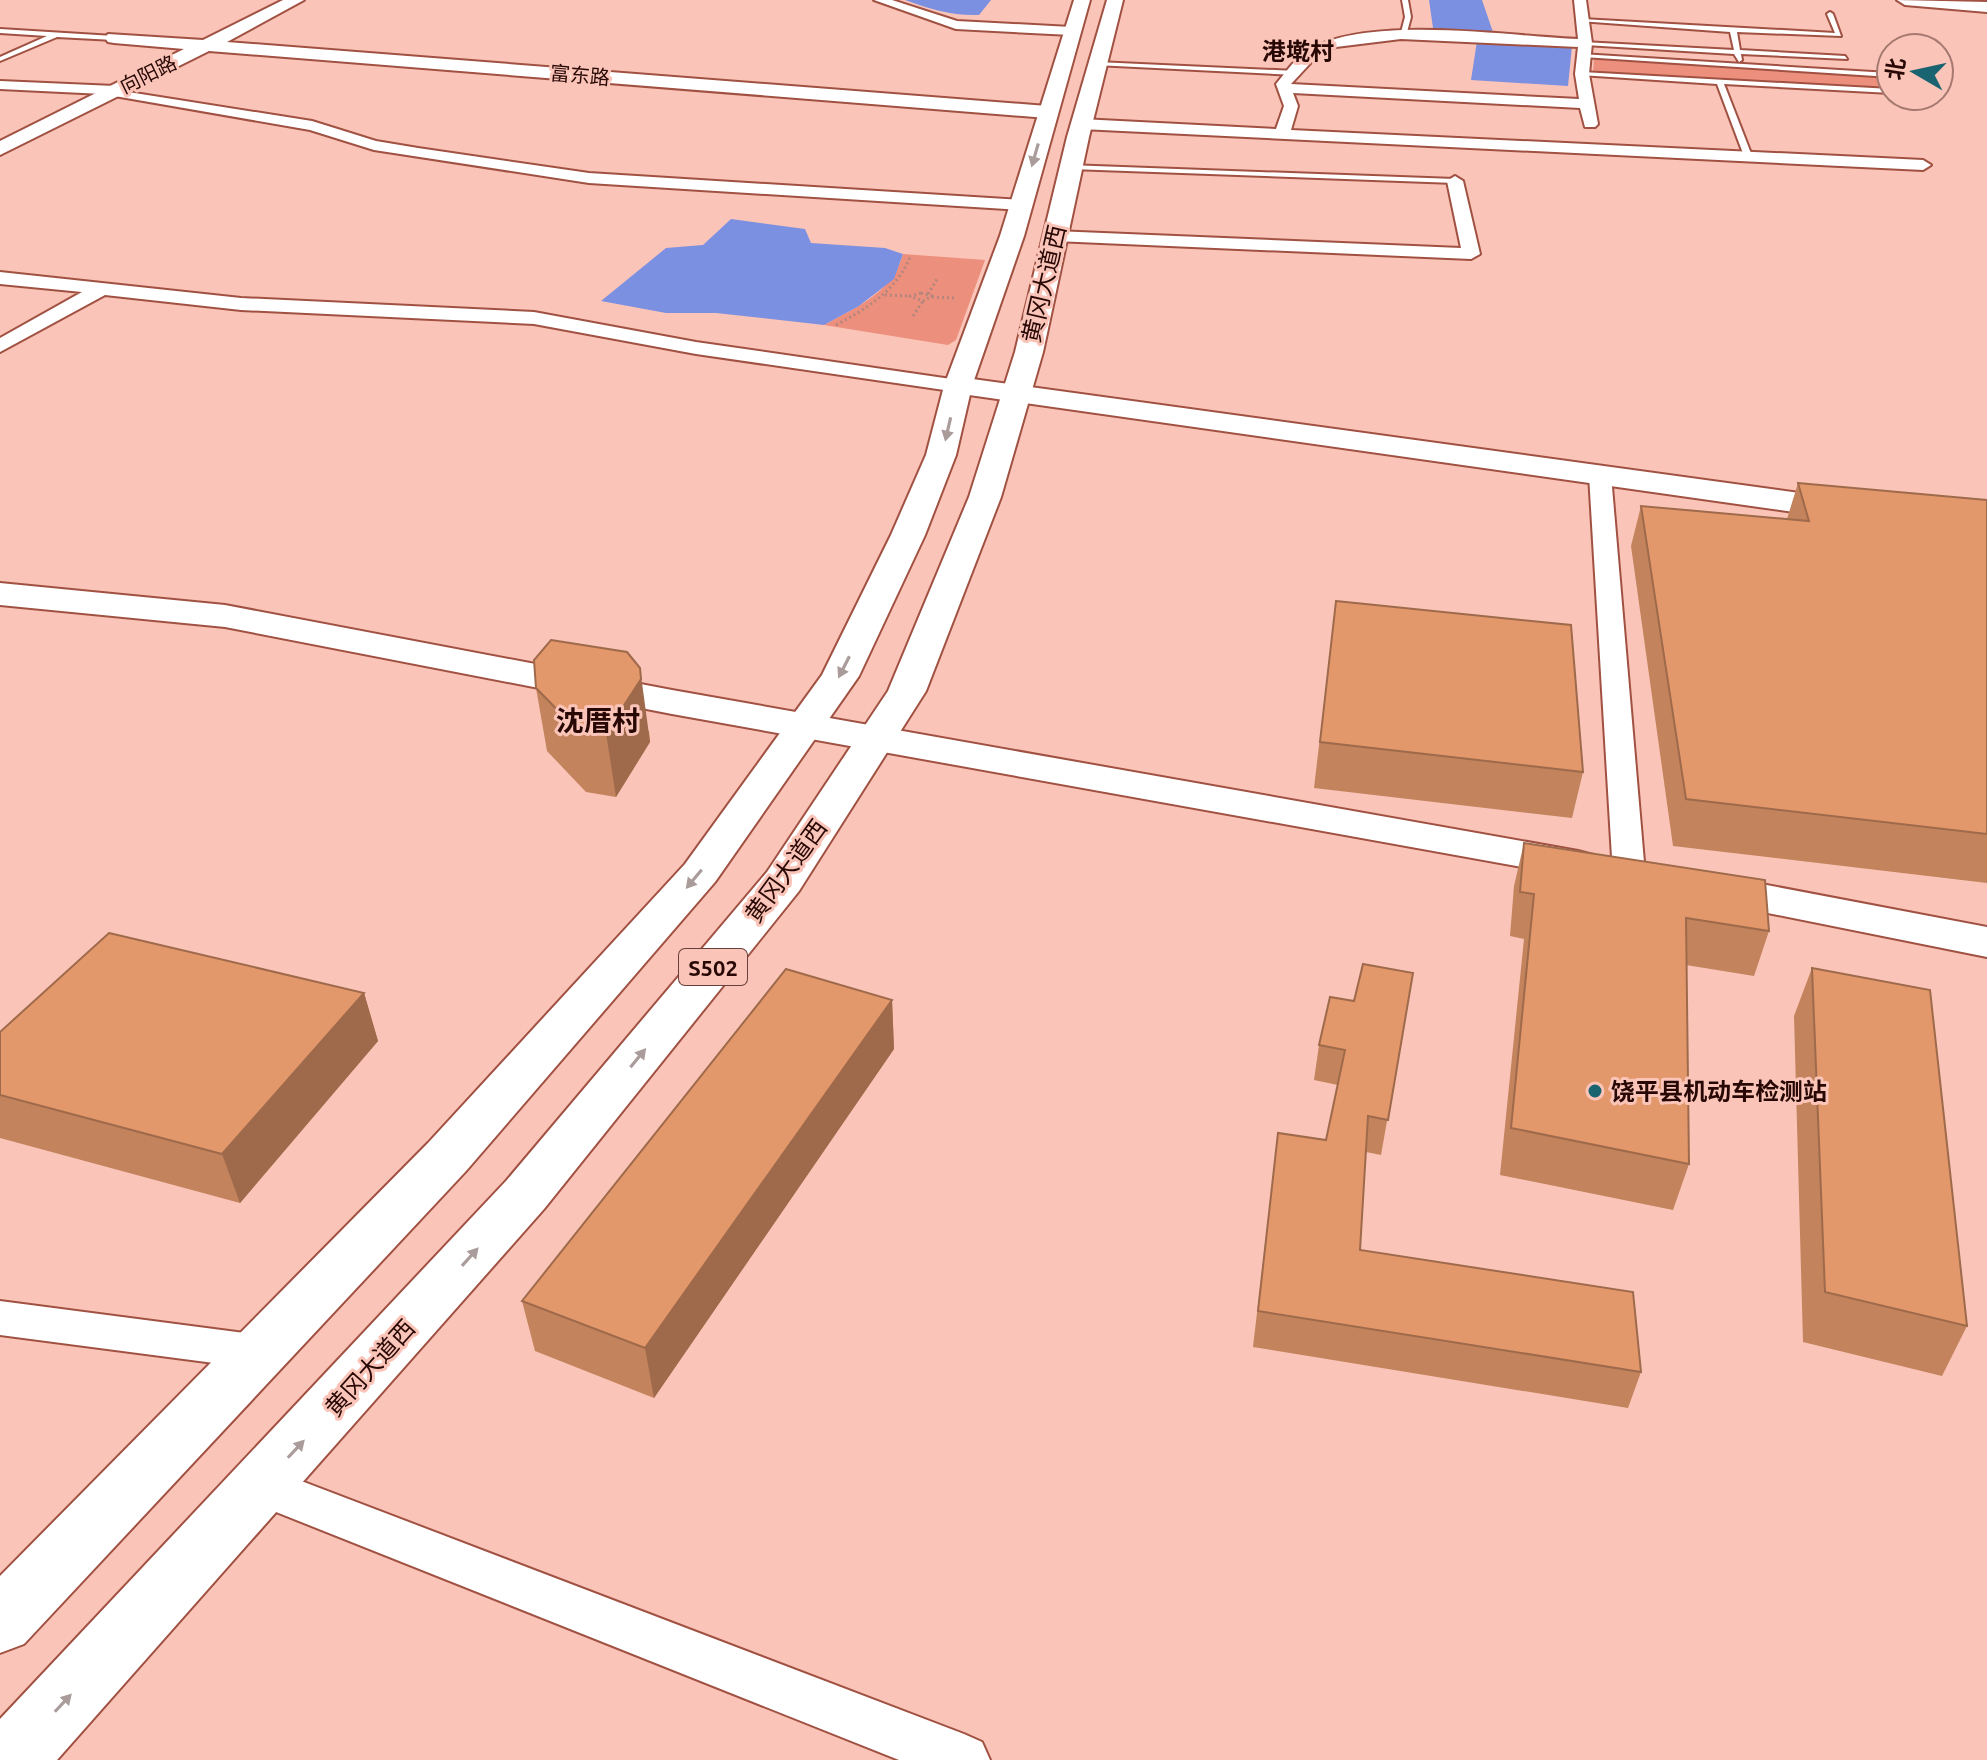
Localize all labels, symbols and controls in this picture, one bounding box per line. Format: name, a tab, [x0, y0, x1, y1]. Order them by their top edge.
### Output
north arrow	[1875, 32, 1955, 112]
district label: 港墘村	[1262, 38, 1334, 65]
street label: 向阳路	[116, 51, 180, 97]
text: 北	[1881, 56, 1909, 82]
street label: 富东路	[549, 61, 611, 89]
one-way arrow	[1028, 142, 1040, 167]
street label: 黄冈大道西	[1017, 223, 1071, 345]
one-way arrow	[941, 417, 953, 442]
one-way arrow	[837, 656, 851, 679]
district label: 沈厝村	[556, 705, 640, 736]
street label: 黄冈大道西	[740, 815, 832, 927]
one-way arrow	[686, 869, 703, 889]
road number: S502	[679, 949, 747, 985]
one-way arrow	[629, 1048, 646, 1068]
place label: 饶平县机动车检测站	[1611, 1078, 1827, 1105]
marker: 饶平县机动车检测站	[1586, 1082, 1604, 1100]
one-way arrow	[461, 1247, 479, 1266]
street label: 黄冈大道西	[320, 1314, 420, 1422]
one-way arrow	[286, 1440, 304, 1459]
one-way arrow	[54, 1693, 72, 1712]

